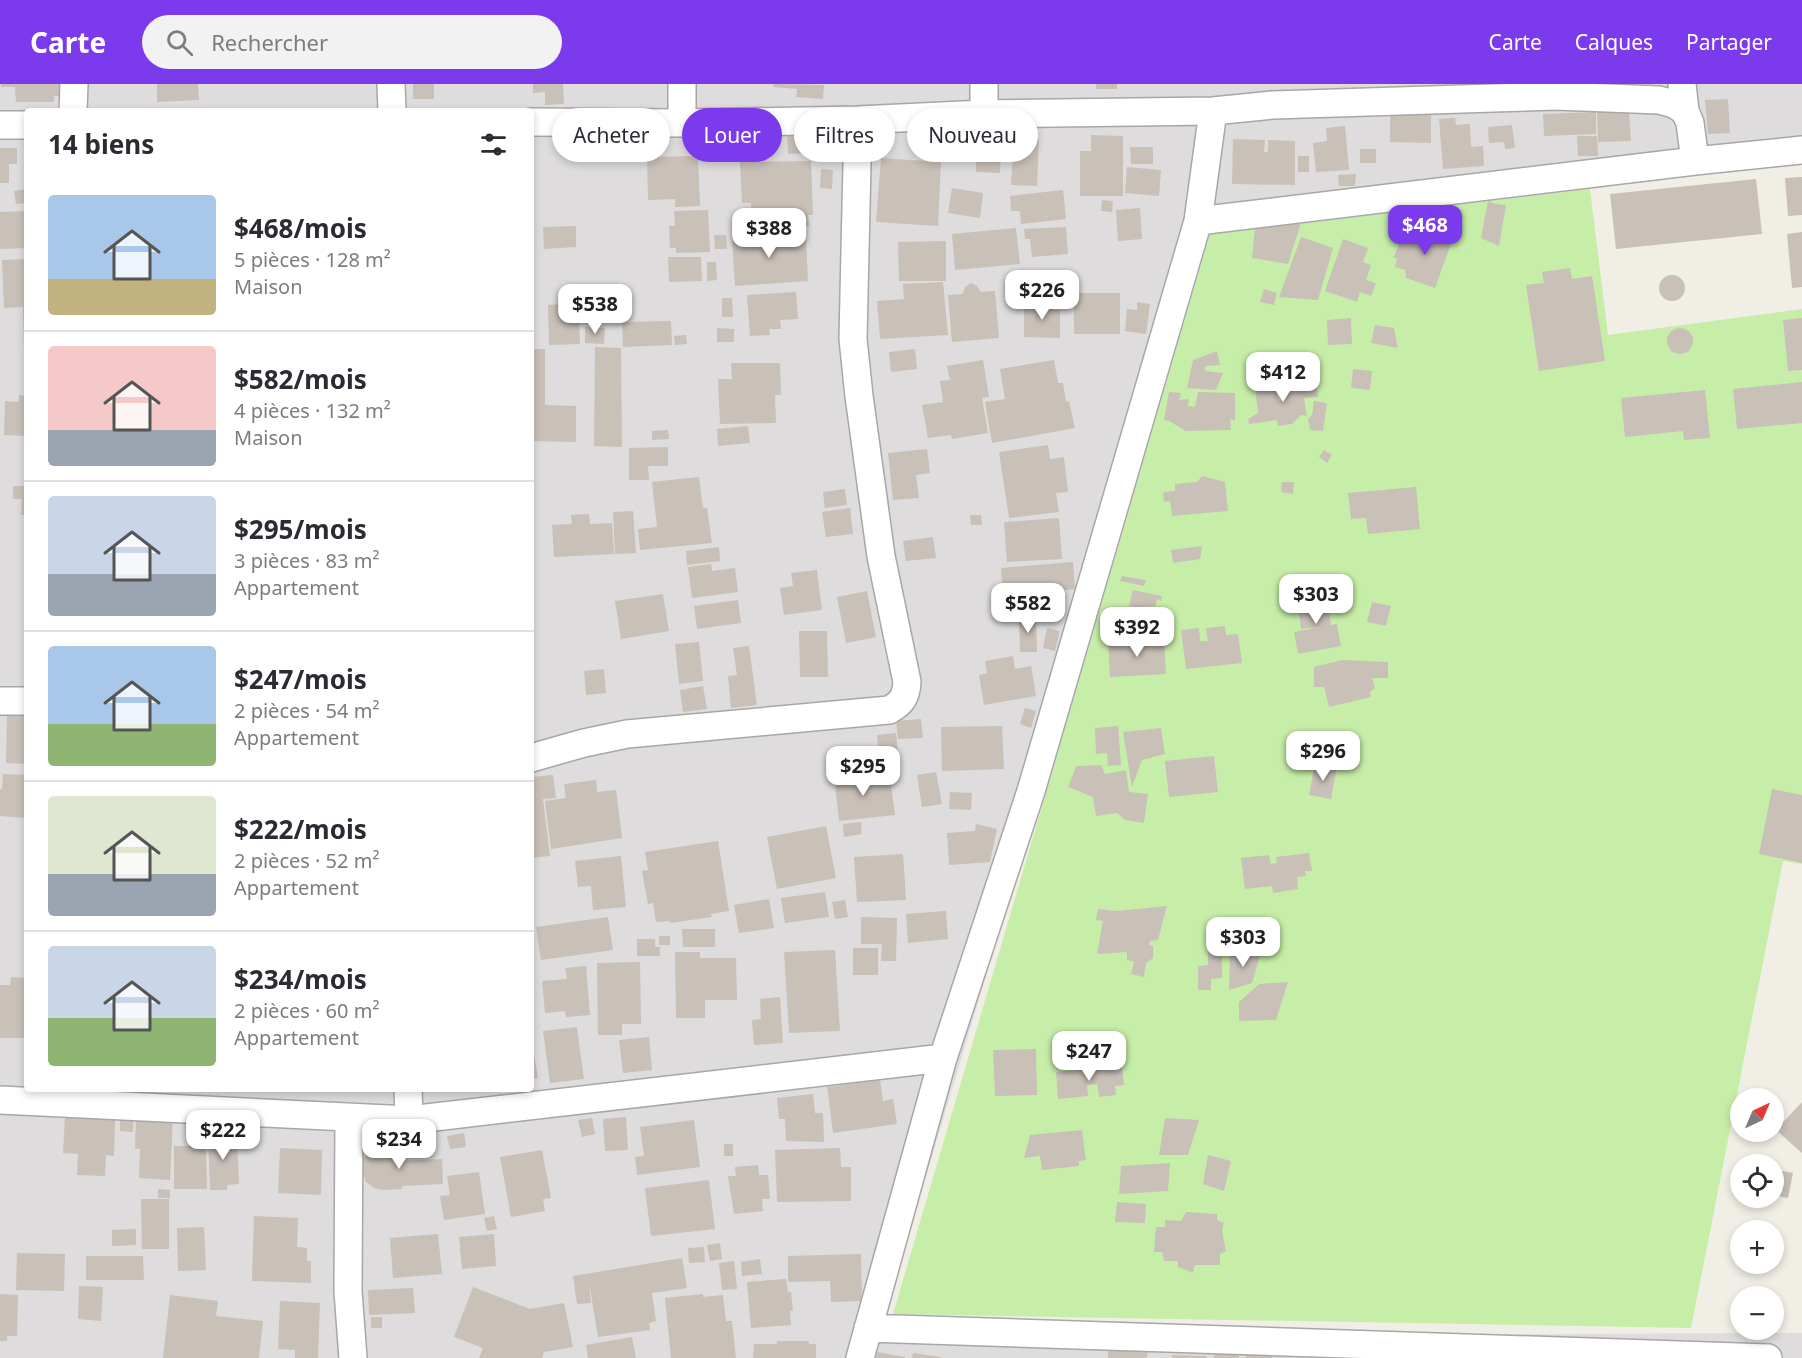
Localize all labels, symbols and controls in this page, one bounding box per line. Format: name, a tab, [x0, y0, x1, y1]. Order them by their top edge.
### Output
search box	[142, 15, 562, 69]
text: Carte	[30, 23, 106, 61]
icon: search	[163, 26, 196, 59]
text: Rechercher	[211, 27, 328, 57]
text: Carte	[1489, 28, 1542, 56]
text: Calques	[1575, 28, 1653, 56]
text: Partager	[1686, 28, 1772, 56]
chip: Acheter	[552, 108, 670, 162]
chip: Louer	[682, 108, 782, 162]
chip: Filtres	[794, 108, 895, 162]
chip: Nouveau	[907, 108, 1038, 162]
text: 14 biens	[48, 126, 154, 162]
icon: filters	[477, 128, 510, 161]
pin: $468	[1389, 205, 1461, 256]
pin: $388	[733, 208, 805, 259]
text: $468/mois	[234, 210, 367, 246]
text: $468	[1402, 211, 1448, 238]
text: $388	[746, 214, 792, 241]
icon: home	[96, 219, 168, 291]
text: 5 pièces · 128 m²	[234, 246, 391, 273]
pin: $226	[1006, 270, 1078, 321]
text: Maison	[234, 273, 303, 300]
text: $226	[1019, 276, 1065, 303]
pin: $538	[559, 284, 631, 335]
text: $538	[572, 290, 618, 317]
pin: $412	[1247, 352, 1319, 403]
text: $412	[1260, 358, 1306, 385]
text: $582/mois	[234, 361, 367, 397]
icon: home	[96, 370, 168, 442]
text: 4 pièces · 132 m²	[234, 397, 391, 424]
text: Maison	[234, 424, 303, 451]
text: $295/mois	[234, 511, 367, 547]
icon: home	[96, 520, 168, 592]
text: 3 pièces · 83 m²	[234, 547, 379, 574]
text: Appartement	[234, 574, 359, 601]
pin: $303	[1280, 574, 1352, 625]
text: $303	[1293, 580, 1339, 607]
pin: $582	[992, 583, 1064, 634]
text: $582	[1005, 589, 1051, 616]
pin: $392	[1101, 607, 1173, 658]
text: $392	[1114, 613, 1160, 640]
text: $247/mois	[234, 661, 367, 697]
icon: home	[96, 670, 168, 742]
text: 2 pièces · 54 m²	[234, 697, 379, 724]
text: Appartement	[234, 724, 359, 751]
pin: $296	[1287, 731, 1359, 782]
text: $296	[1300, 737, 1346, 764]
pin: $295	[827, 746, 899, 797]
text: $295	[840, 752, 886, 779]
text: $222/mois	[234, 811, 367, 847]
icon: home	[96, 820, 168, 892]
text: 2 pièces · 52 m²	[234, 847, 379, 874]
text: Appartement	[234, 874, 359, 901]
pin: $303	[1207, 917, 1279, 968]
text: $303	[1220, 923, 1266, 950]
text: $234/mois	[234, 961, 367, 997]
icon: home	[96, 970, 168, 1042]
text: 2 pièces · 60 m²	[234, 997, 379, 1024]
text: Appartement	[234, 1024, 359, 1051]
pin: $247	[1053, 1031, 1125, 1082]
text: $247	[1066, 1037, 1112, 1064]
north arrow	[1730, 1088, 1784, 1142]
map controls	[1730, 1088, 1784, 1340]
pin: $222	[187, 1110, 259, 1161]
text: $222	[200, 1116, 246, 1143]
pin: $234	[363, 1119, 435, 1170]
text: $234	[376, 1125, 422, 1152]
button: locate	[1730, 1154, 1784, 1208]
button: +	[1730, 1220, 1784, 1274]
button: −	[1730, 1286, 1784, 1340]

